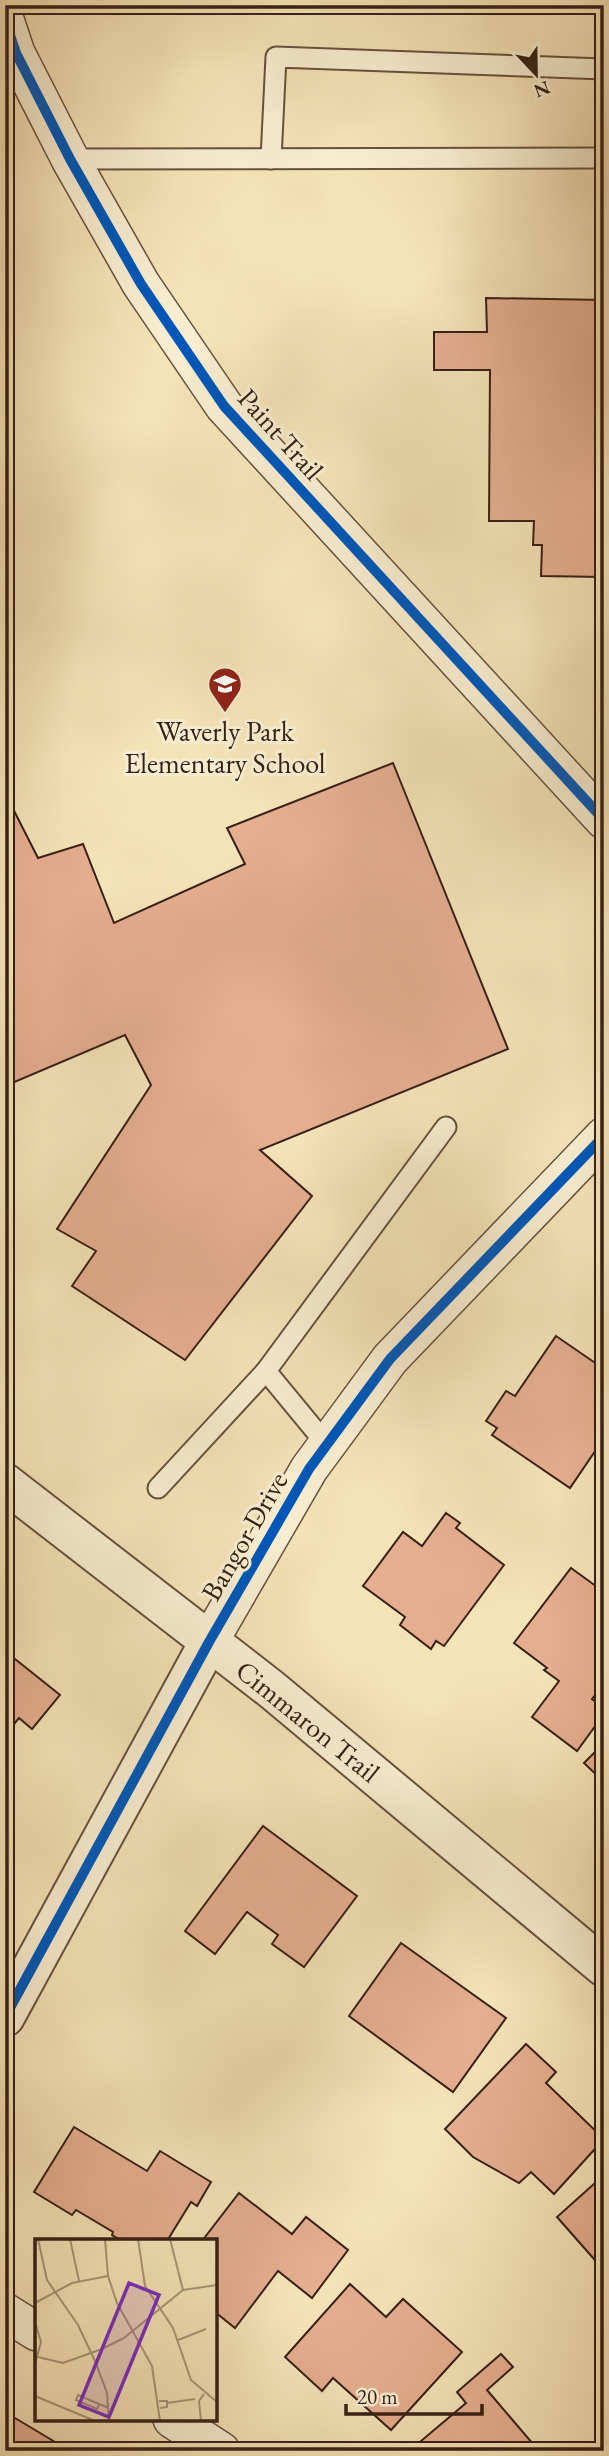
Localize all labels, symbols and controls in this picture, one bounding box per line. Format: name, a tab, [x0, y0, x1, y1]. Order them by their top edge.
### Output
north arrow	[500, 38, 570, 108]
text: N	[530, 75, 554, 104]
street label: Paint Trail	[230, 381, 332, 488]
school or university icon: Waverly Park Elementary School	[206, 665, 244, 714]
place label: Waverly Park Elementary School	[125, 713, 326, 781]
street label: Bangor Drive	[193, 1465, 295, 1607]
street label: Cimmaron Trail	[229, 1652, 388, 1790]
inset map	[35, 2239, 217, 2421]
scale bar	[346, 2372, 483, 2416]
text: 20 m	[357, 2383, 398, 2410]

